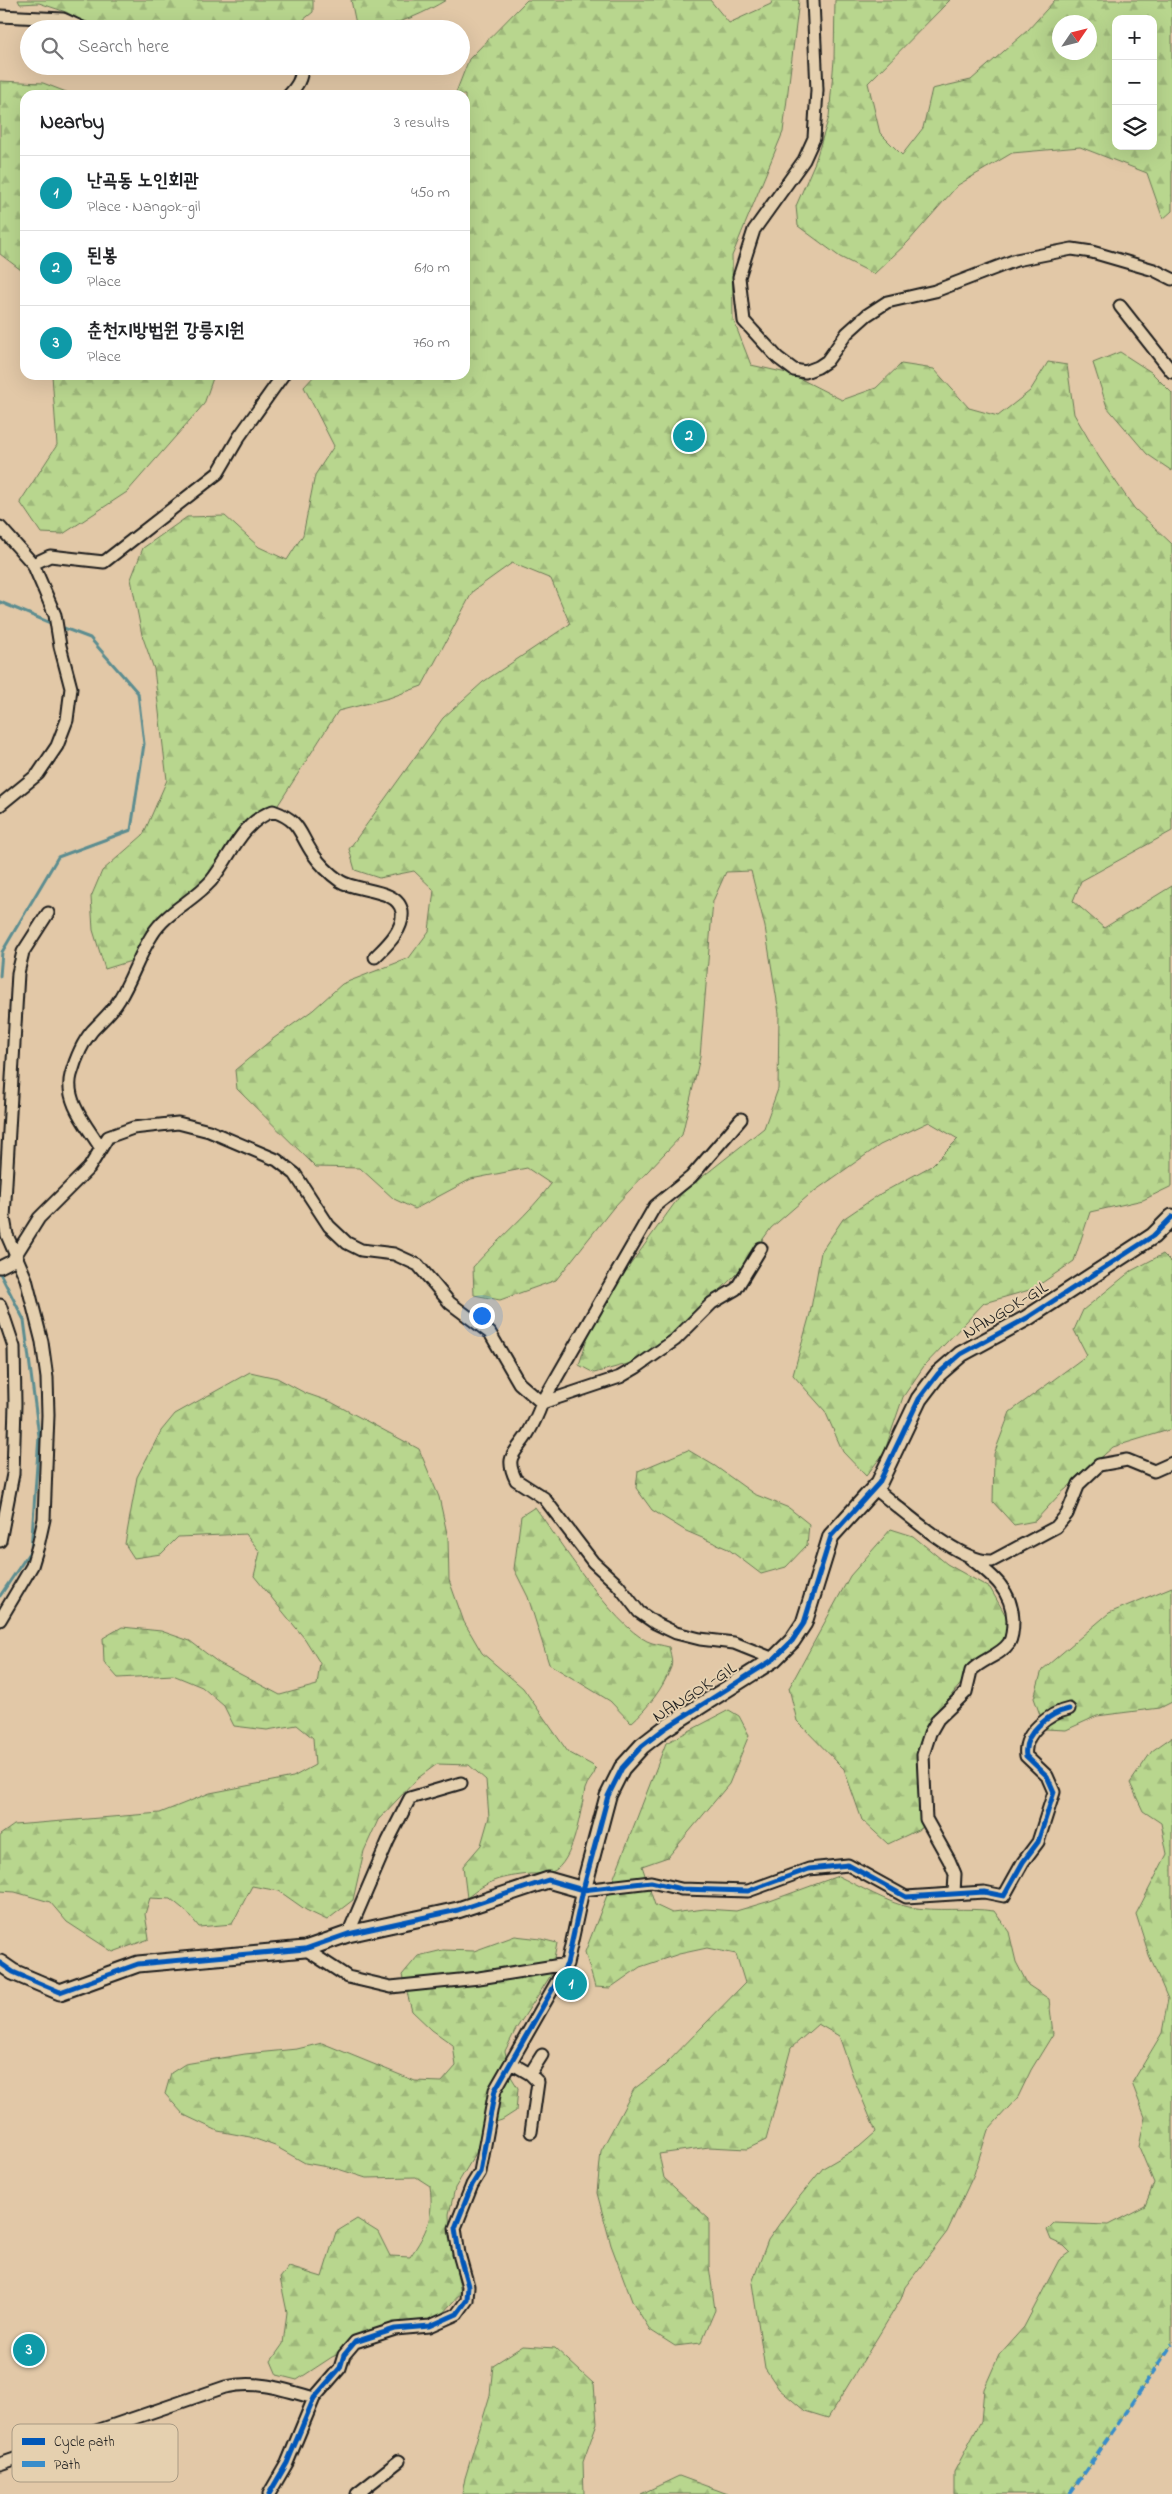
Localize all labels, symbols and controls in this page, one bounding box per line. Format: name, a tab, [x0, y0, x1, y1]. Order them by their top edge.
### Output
north arrow	[1052, 15, 1097, 60]
map controls	[1112, 15, 1157, 150]
button: +	[1112, 15, 1157, 60]
search box	[20, 20, 470, 75]
icon: search	[38, 34, 66, 62]
text: Search here	[78, 34, 169, 61]
button: −	[1112, 60, 1157, 105]
button: layers	[1112, 105, 1157, 150]
text: Nearby	[40, 108, 104, 138]
text: 3 results	[394, 111, 450, 135]
text: 난곡동 노인회관	[87, 168, 199, 195]
text: 1	[53, 181, 59, 205]
text: 450 m	[411, 181, 450, 205]
text: Place · Nangok-gil	[87, 195, 200, 219]
text: 된봉	[87, 243, 118, 270]
text: 2	[52, 256, 60, 280]
text: 610 m	[415, 256, 450, 280]
text: Place	[87, 270, 121, 294]
text: 춘천지방법원 강릉지원	[87, 318, 245, 345]
text: 3	[53, 331, 59, 355]
text: 760 m	[413, 331, 450, 355]
text: Place	[87, 345, 121, 369]
pin: 2	[673, 417, 705, 455]
street label: NANGOK-GIL	[958, 1275, 1054, 1347]
your location	[469, 1303, 495, 1329]
street label: NANGOK-GIL	[648, 1656, 742, 1730]
pin: 1	[555, 1965, 587, 2003]
pin: 3	[13, 2331, 45, 2369]
legend	[12, 2424, 178, 2482]
text: Cycle path	[54, 2432, 115, 2454]
text: Path	[54, 2455, 80, 2476]

